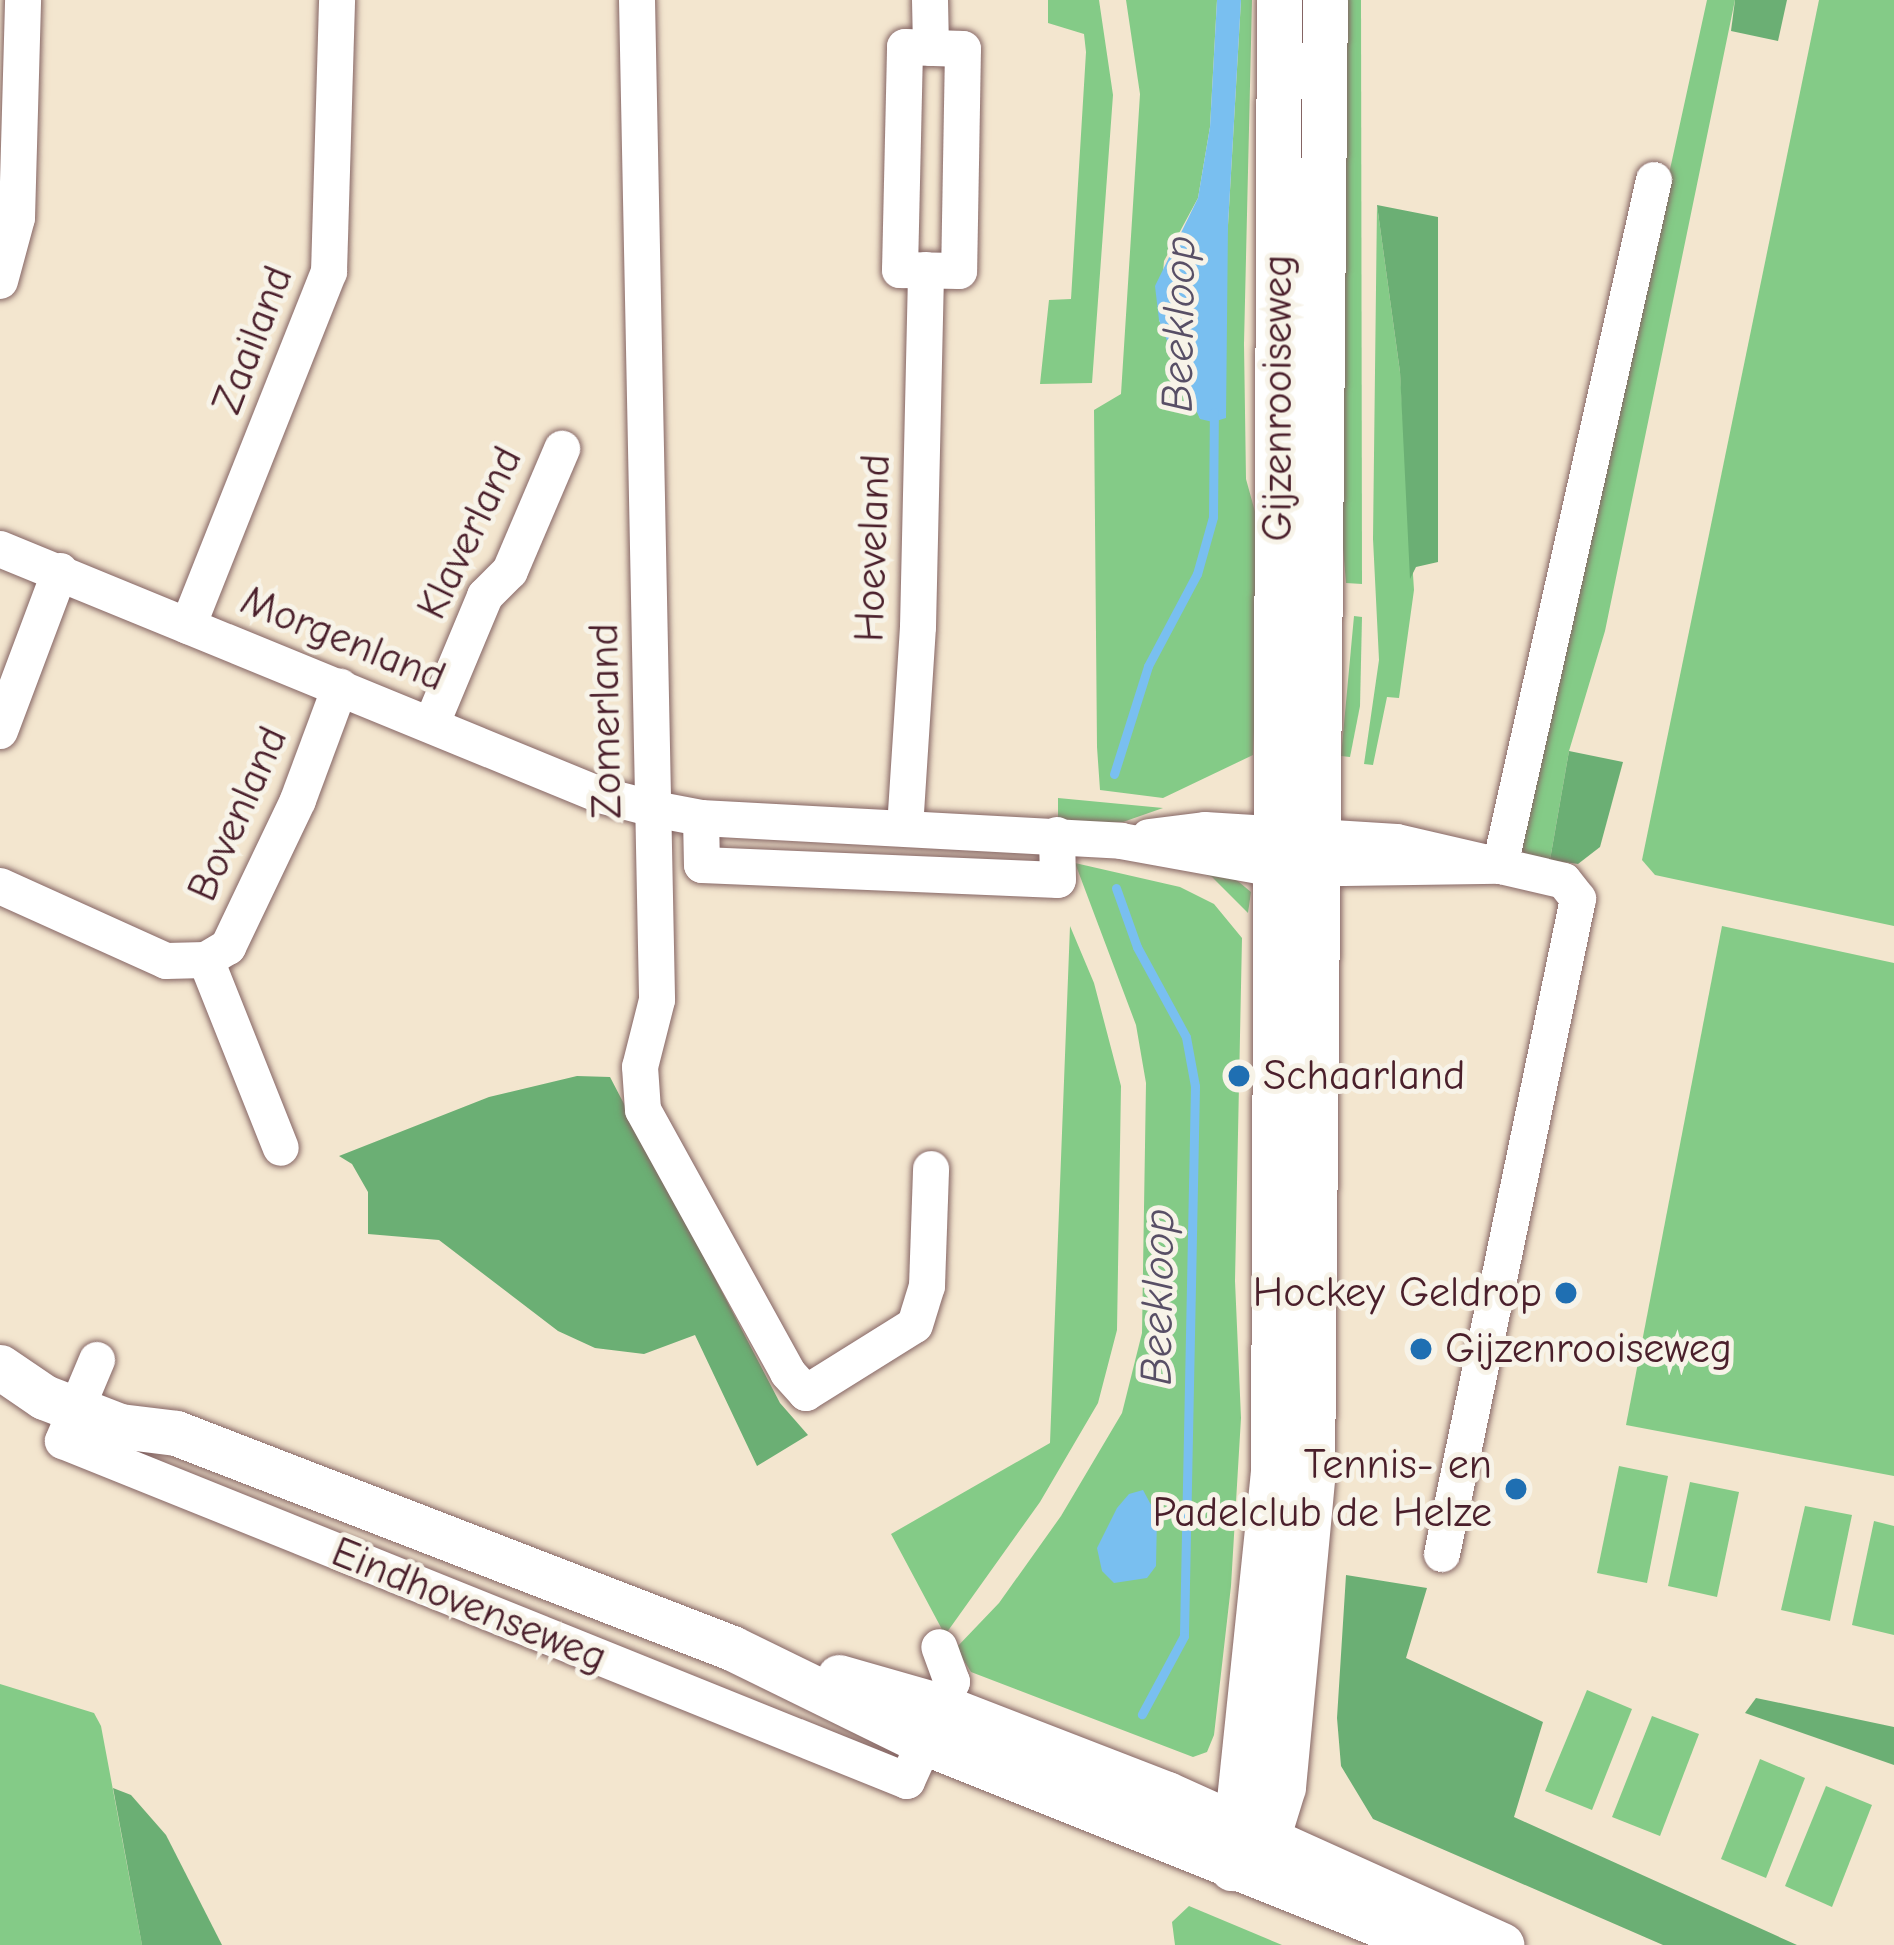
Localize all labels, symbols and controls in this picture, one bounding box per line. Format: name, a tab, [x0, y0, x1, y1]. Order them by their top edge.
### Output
water label: Beekloop	[1150, 235, 1208, 413]
street label: Gijzenrooiseweg	[1253, 254, 1303, 542]
street label: Zaailand	[202, 259, 304, 421]
street label: Klaverland	[407, 439, 533, 627]
street label: Hoeveland	[845, 453, 901, 643]
street label: Morgenland	[234, 575, 452, 703]
street label: Zomerland	[579, 623, 633, 819]
street label: Bovenland	[177, 719, 299, 909]
place label: Schaarland	[1263, 1051, 1465, 1101]
marker: Schaarland	[1226, 1063, 1252, 1089]
water label: Beekloop	[1129, 1208, 1187, 1386]
place label: Hockey Geldrop	[1253, 1268, 1542, 1318]
marker: Hockey Geldrop	[1553, 1280, 1579, 1306]
place label: Gijzenrooiseweg	[1445, 1324, 1732, 1374]
marker: Gijzenrooiseweg	[1408, 1336, 1434, 1362]
place label: Tennis- en Padelclub de Helze	[1152, 1440, 1492, 1538]
marker: Tennis- en Padelclub de Helze	[1503, 1476, 1529, 1502]
street label: Eindhovenseweg	[324, 1527, 614, 1683]

